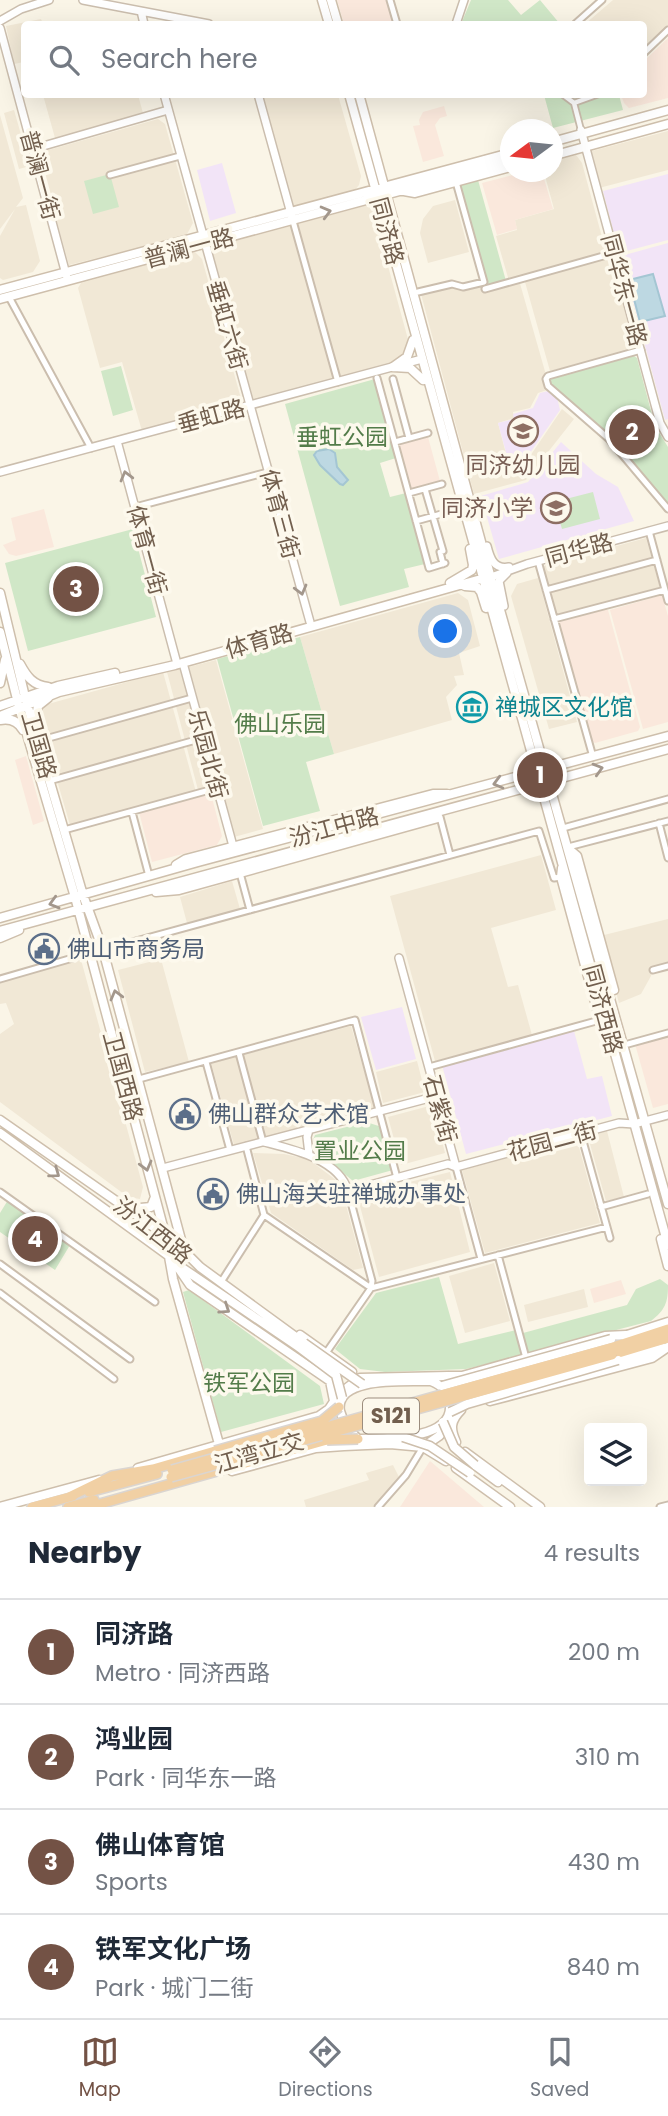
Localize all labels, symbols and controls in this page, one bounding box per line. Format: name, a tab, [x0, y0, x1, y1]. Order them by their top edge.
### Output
search box	[21, 21, 647, 98]
icon: search	[45, 41, 83, 79]
text: Search here	[101, 41, 258, 77]
north arrow	[500, 119, 563, 182]
street label: 普澜一街	[13, 126, 67, 224]
street label: 同济路	[363, 194, 411, 268]
one-way arrow	[320, 206, 332, 220]
street label: 普澜一路	[140, 221, 238, 275]
street label: 同华东一路	[594, 230, 654, 350]
street label: 垂虹六街	[199, 276, 255, 374]
street label: 垂虹路	[174, 392, 248, 440]
pin: 2	[609, 406, 655, 458]
school or university icon: 同济幼儿园	[506, 414, 540, 448]
park label: 垂虹公园	[296, 421, 388, 453]
place label: 同济幼儿园	[466, 449, 581, 481]
street label: 体育三街	[253, 465, 307, 563]
one-way arrow	[120, 470, 134, 482]
school or university icon: 同济小学	[539, 491, 573, 525]
place label: 同济小学	[441, 492, 533, 524]
street label: 体育一街	[120, 501, 174, 599]
street label: 同华路	[542, 526, 616, 574]
pin: 3	[53, 563, 99, 615]
one-way arrow	[292, 584, 307, 596]
your location	[428, 614, 462, 648]
street label: 体育路	[221, 616, 297, 666]
museum icon: 禅城区文化馆	[455, 690, 489, 724]
place label: 禅城区文化馆	[495, 691, 633, 723]
street label: 乐园北街	[181, 705, 235, 803]
street label: 卫国路	[14, 707, 64, 783]
park label: 佛山乐园	[234, 708, 326, 740]
pin: 1	[517, 749, 563, 801]
one-way arrow	[591, 763, 603, 778]
one-way arrow	[492, 775, 504, 789]
street label: 汾江中路	[285, 800, 383, 854]
one-way arrow	[49, 895, 61, 909]
public building icon: 佛山市商务局	[27, 932, 61, 966]
place label: 佛山市商务局	[67, 933, 205, 965]
street label: 同济西路	[576, 960, 630, 1058]
one-way arrow	[109, 989, 124, 1001]
street label: 卫国西路	[96, 1027, 150, 1125]
street label: 石紫街	[416, 1072, 464, 1146]
public building icon: 佛山群众艺术馆	[168, 1097, 202, 1131]
place label: 佛山群众艺术馆	[208, 1098, 369, 1130]
street label: 花园二街	[503, 1114, 601, 1168]
park label: 置业公园	[314, 1135, 406, 1167]
one-way arrow	[138, 1160, 153, 1172]
one-way arrow	[47, 1165, 60, 1177]
public building icon: 佛山海关驻禅城办事处	[196, 1177, 230, 1211]
place label: 佛山海关驻禅城办事处	[236, 1178, 466, 1210]
street label: 汾江西路	[107, 1189, 199, 1271]
pin: 4	[12, 1213, 58, 1265]
one-way arrow	[217, 1301, 230, 1313]
park label: 铁军公园	[203, 1367, 295, 1399]
road number: S121	[363, 1398, 419, 1434]
map controls	[584, 1423, 647, 1486]
button: layers	[584, 1423, 647, 1486]
street label: 江湾立交	[210, 1425, 308, 1481]
text: Nearby	[28, 1531, 142, 1574]
text: 4 results	[544, 1537, 640, 1569]
text: 同济路	[95, 1616, 173, 1652]
text: 1	[47, 1636, 55, 1668]
text: 200 m	[568, 1636, 640, 1668]
text: Metro · 同济西路	[95, 1657, 270, 1689]
text: 鸿业园	[95, 1721, 173, 1757]
text: 2	[44, 1741, 58, 1773]
text: 310 m	[575, 1741, 640, 1773]
text: Park · 同华东一路	[95, 1762, 276, 1794]
text: 佛山体育馆	[95, 1827, 225, 1863]
text: 3	[44, 1846, 58, 1878]
text: 430 m	[568, 1846, 640, 1878]
text: Sports	[95, 1866, 168, 1898]
text: 铁军文化广场	[95, 1931, 251, 1967]
text: 4	[43, 1951, 59, 1983]
text: 840 m	[567, 1951, 640, 1983]
text: Park · 城门二街	[95, 1972, 253, 2004]
tab: Map	[79, 2033, 121, 2104]
tab: Directions	[278, 2033, 373, 2104]
tab: Saved	[530, 2033, 589, 2104]

